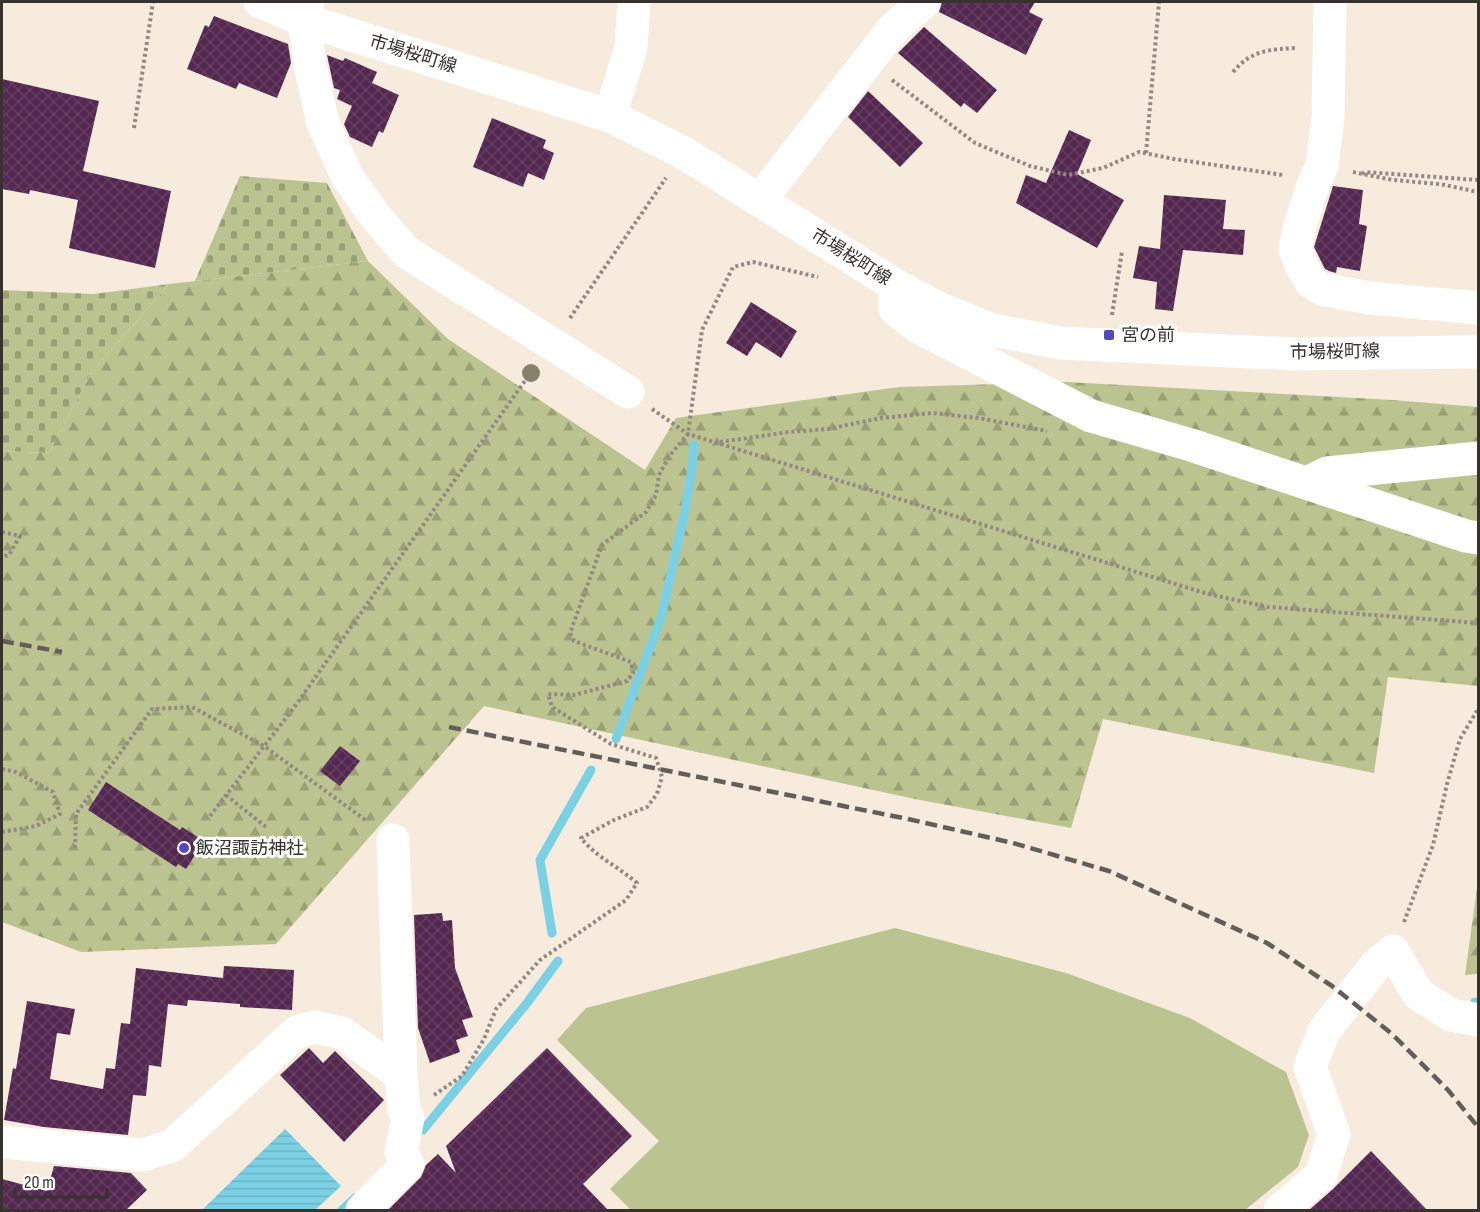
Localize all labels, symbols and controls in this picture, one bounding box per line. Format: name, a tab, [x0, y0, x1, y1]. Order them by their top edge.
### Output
street label: 市場桜町線	[367, 31, 459, 77]
street label: 市場桜町線	[807, 224, 895, 290]
place label: 宮の前	[1121, 325, 1175, 346]
marker: 宮の前	[1102, 328, 1116, 342]
street label: 市場桜町線	[1290, 341, 1380, 363]
place label: 飯沼諏訪神社	[196, 838, 304, 859]
marker: 飯沼諏訪神社	[177, 841, 191, 855]
scale bar	[15, 1161, 106, 1199]
text: 20 m	[24, 1172, 54, 1193]

